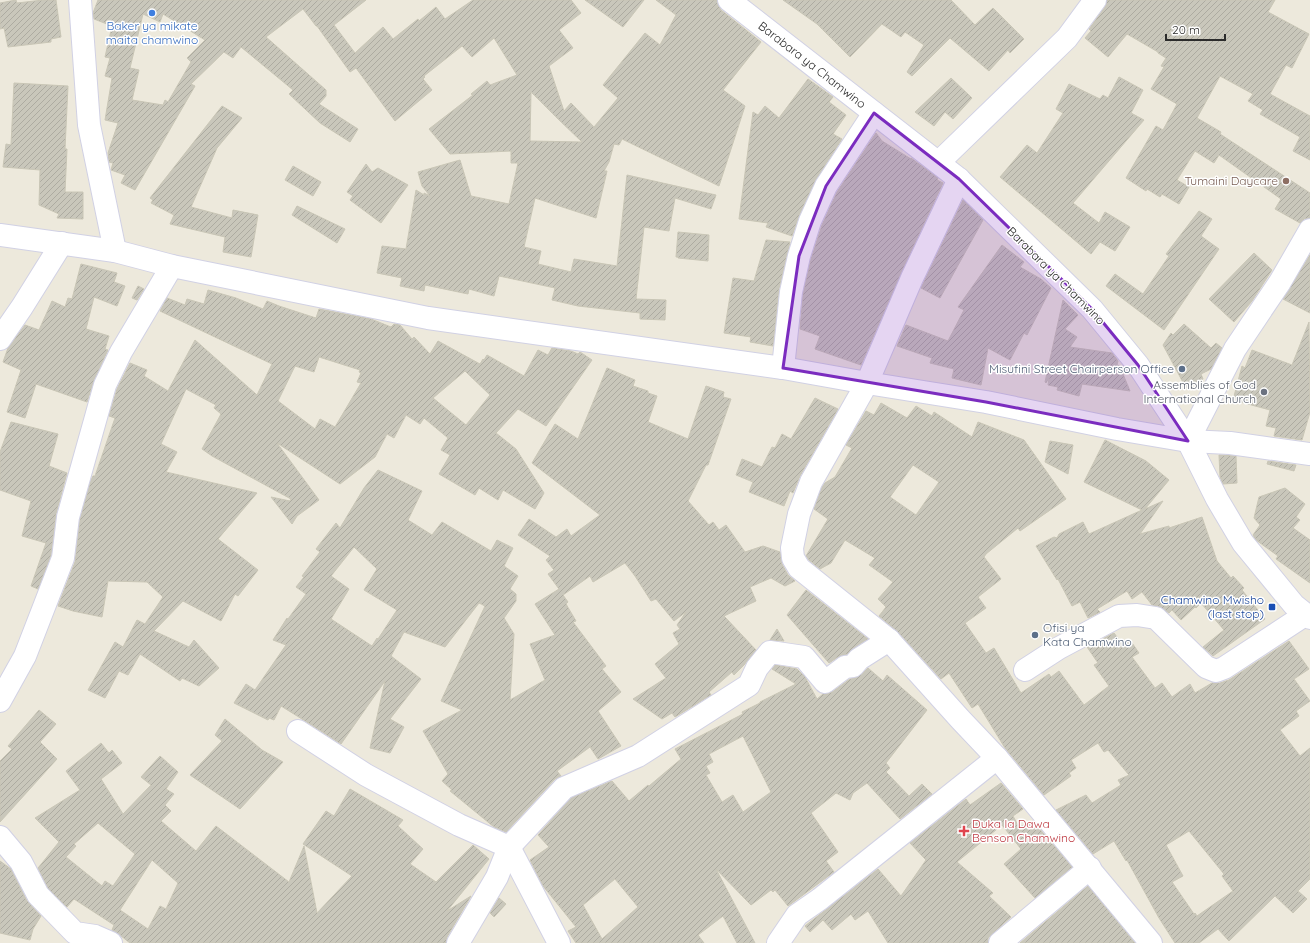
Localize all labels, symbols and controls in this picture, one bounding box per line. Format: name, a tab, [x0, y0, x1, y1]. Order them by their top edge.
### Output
marker: Baker ya mikate maita chamwino	[147, 8, 157, 18]
scale bar	[1166, 16, 1225, 42]
place label: Baker ya mikate maita chamwino	[106, 18, 198, 47]
street label: Barabara ya Chamwino	[756, 18, 869, 111]
text: 20 m	[1172, 22, 1200, 37]
place label: Tumaini Daycare	[1185, 173, 1278, 188]
marker: Tumaini Daycare	[1281, 176, 1291, 186]
street label: Barabara ya Chamwino	[1004, 224, 1108, 328]
place label: Misufini Street Chairperson Office	[989, 361, 1174, 376]
marker: Misufini Street Chairperson Office	[1177, 364, 1187, 374]
place label: Assemblies of God International Church	[1143, 377, 1256, 406]
marker: Assemblies of God International Church	[1259, 387, 1269, 397]
place label: Chamwino Mwisho (last stop)	[1161, 592, 1264, 621]
marker: Chamwino Mwisho (last stop)	[1267, 602, 1277, 612]
place label: Ofisi ya Kata Chamwino	[1043, 620, 1132, 649]
marker: Ofisi ya Kata Chamwino	[1030, 630, 1040, 640]
place label: Duka la Dawa Benson Chamwino	[972, 816, 1075, 845]
marker: Duka la Dawa Benson Chamwino	[959, 826, 969, 836]

